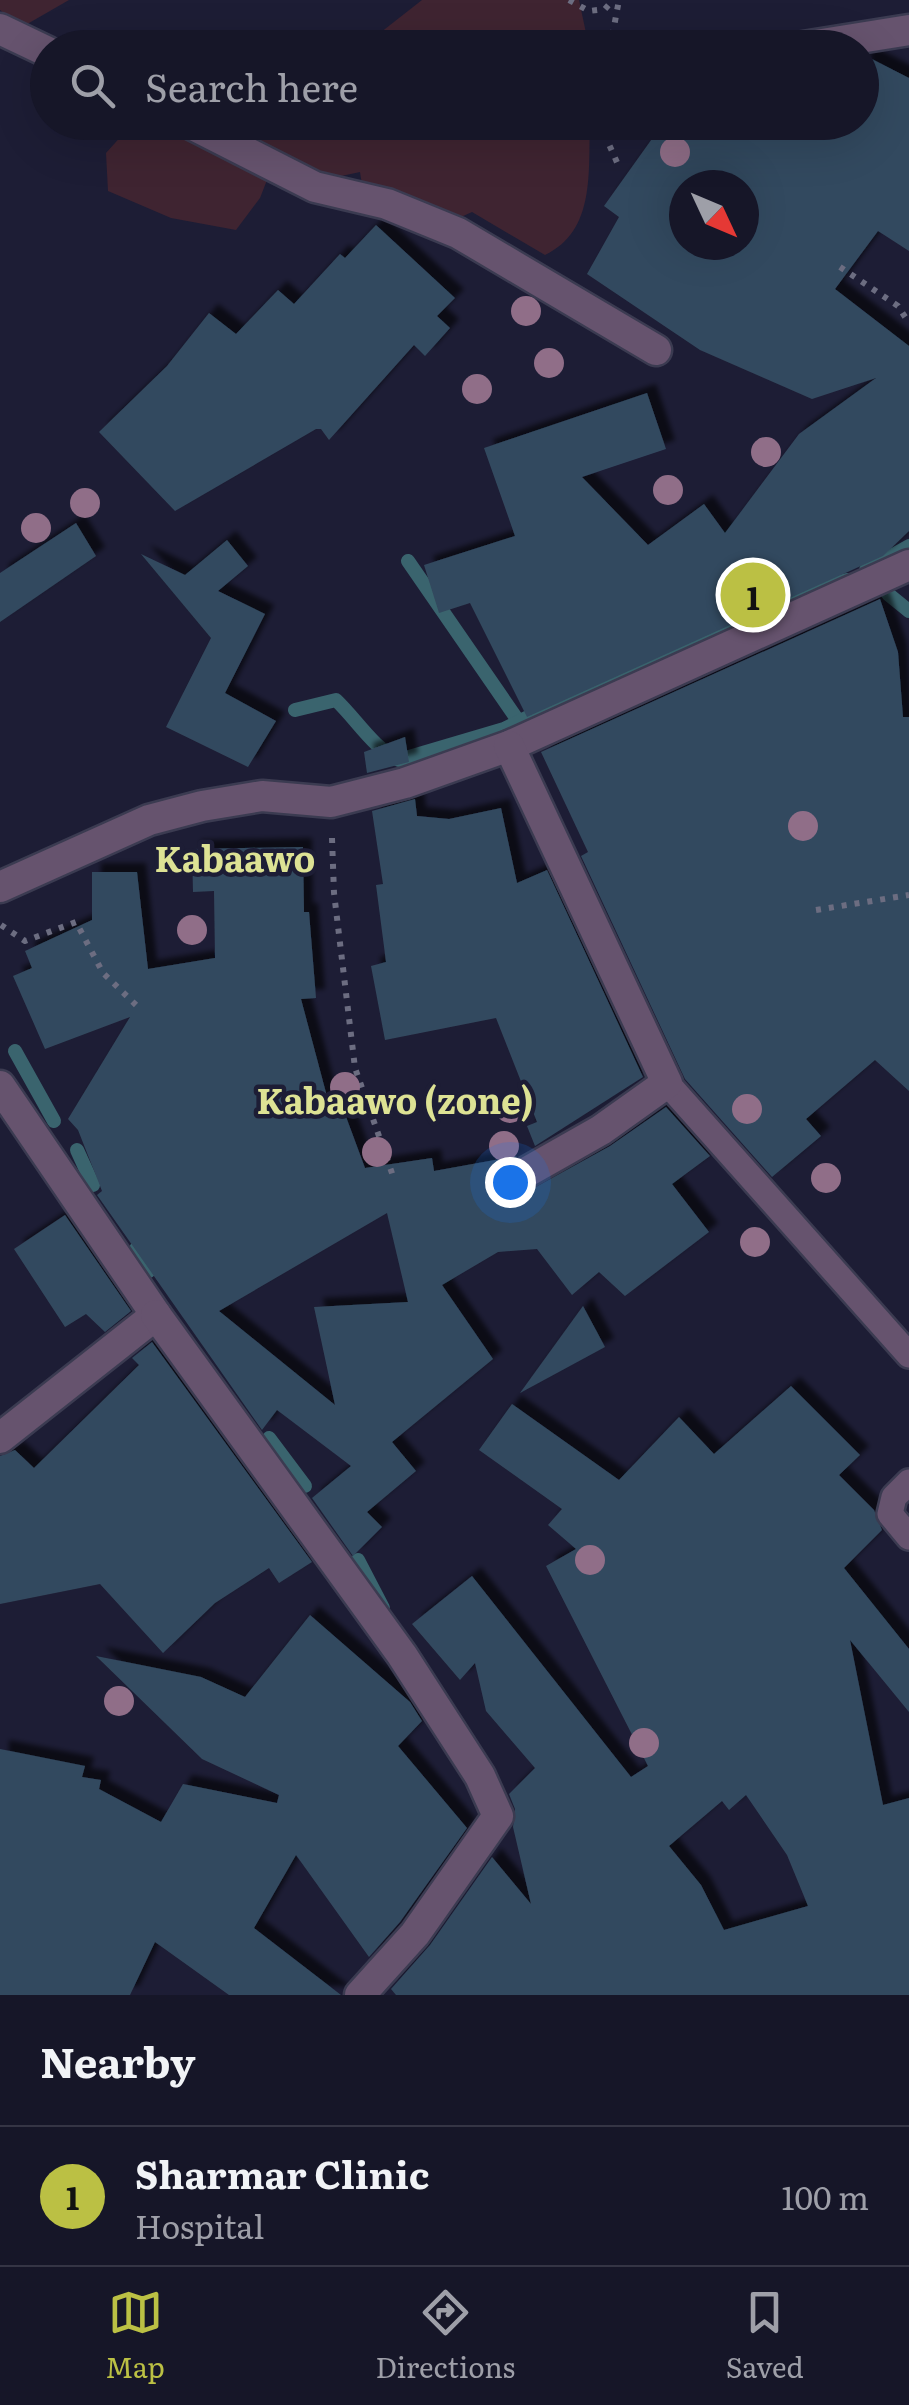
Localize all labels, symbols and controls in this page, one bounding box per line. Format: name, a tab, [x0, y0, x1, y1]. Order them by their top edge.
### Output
search box	[30, 30, 879, 140]
text: Search here	[145, 57, 358, 114]
icon: search	[65, 58, 120, 113]
north arrow	[669, 170, 759, 260]
pin: 1	[720, 558, 786, 632]
district label: Kabaawo	[155, 831, 315, 883]
district label: Kabaawo (zone)	[257, 1073, 533, 1125]
your location	[485, 1157, 536, 1208]
text: Nearby	[40, 2029, 196, 2091]
text: Sharmar Clinic	[135, 2144, 429, 2201]
text: 1	[66, 2172, 79, 2220]
text: 100 m	[782, 2172, 869, 2220]
text: Hospital	[135, 2201, 264, 2249]
tab: Map	[105, 2285, 165, 2387]
tab: Directions	[375, 2285, 515, 2387]
tab: Saved	[726, 2285, 804, 2387]

